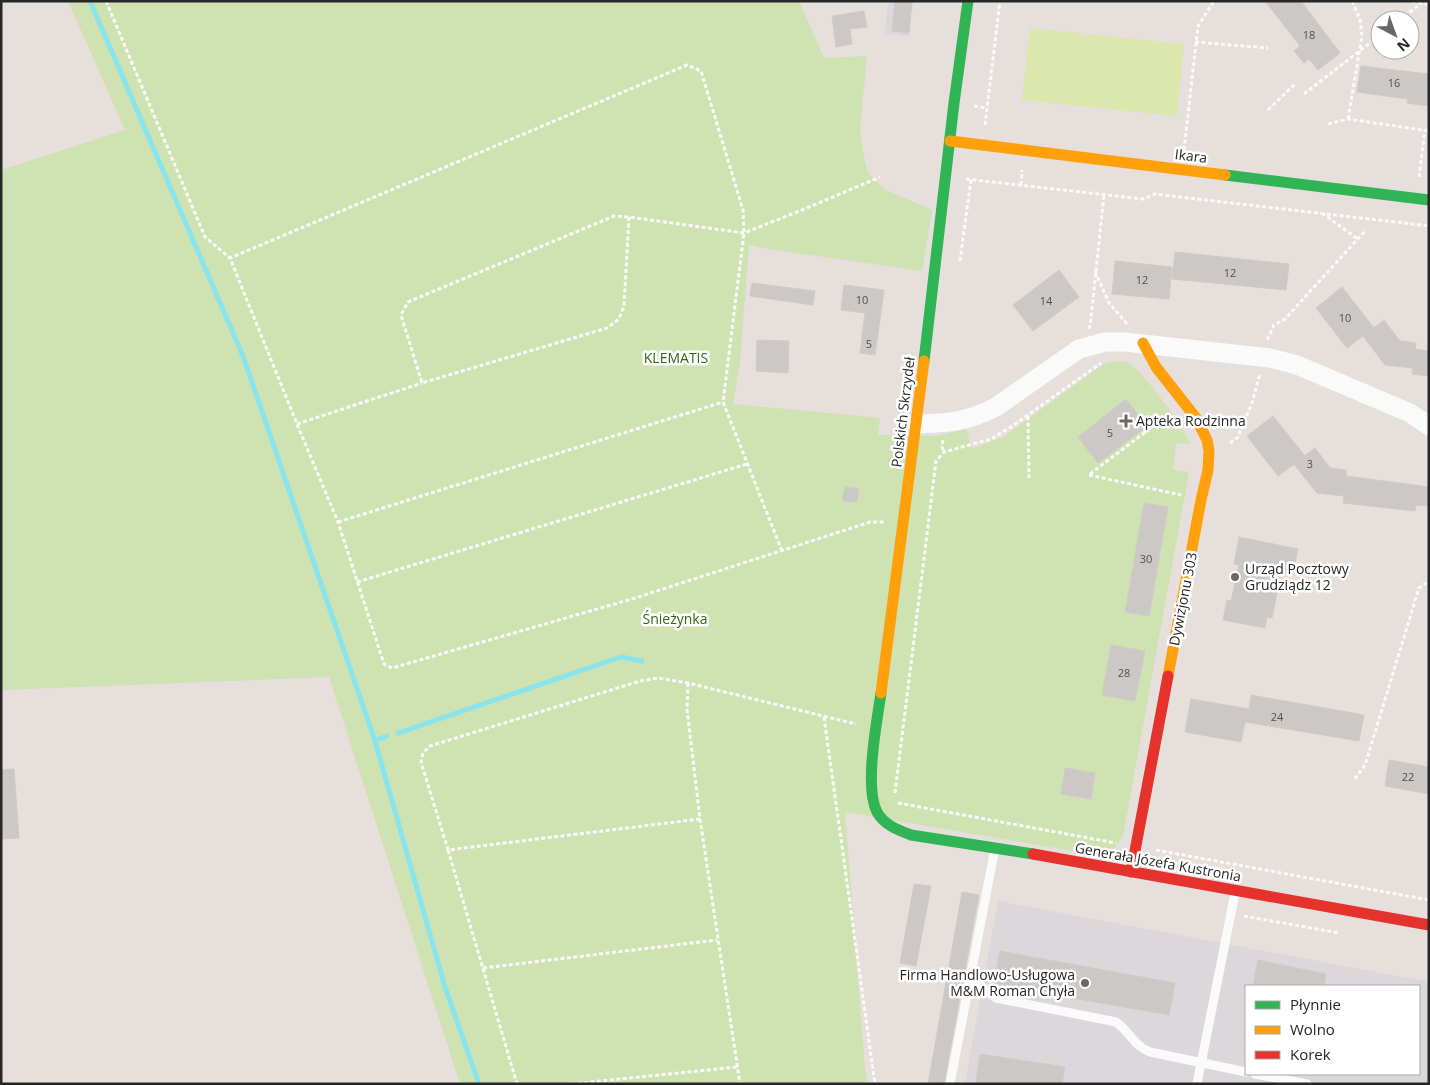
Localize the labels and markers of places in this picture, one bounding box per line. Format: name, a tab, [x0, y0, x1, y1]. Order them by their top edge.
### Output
place label: Apteka Rodzinna	[1136, 411, 1246, 430]
marker: Apteka Rodzinna	[1120, 415, 1132, 427]
place label: Urząd Pocztowy Grudziądz 12	[1245, 559, 1350, 594]
marker: Urząd Pocztowy Grudziądz 12	[1229, 571, 1241, 583]
place label: Firma Handlowo-Usługowa M&M Roman Chyła	[900, 965, 1075, 1000]
marker: Firma Handlowo-Usługowa M&M Roman Chyła	[1079, 977, 1091, 989]

